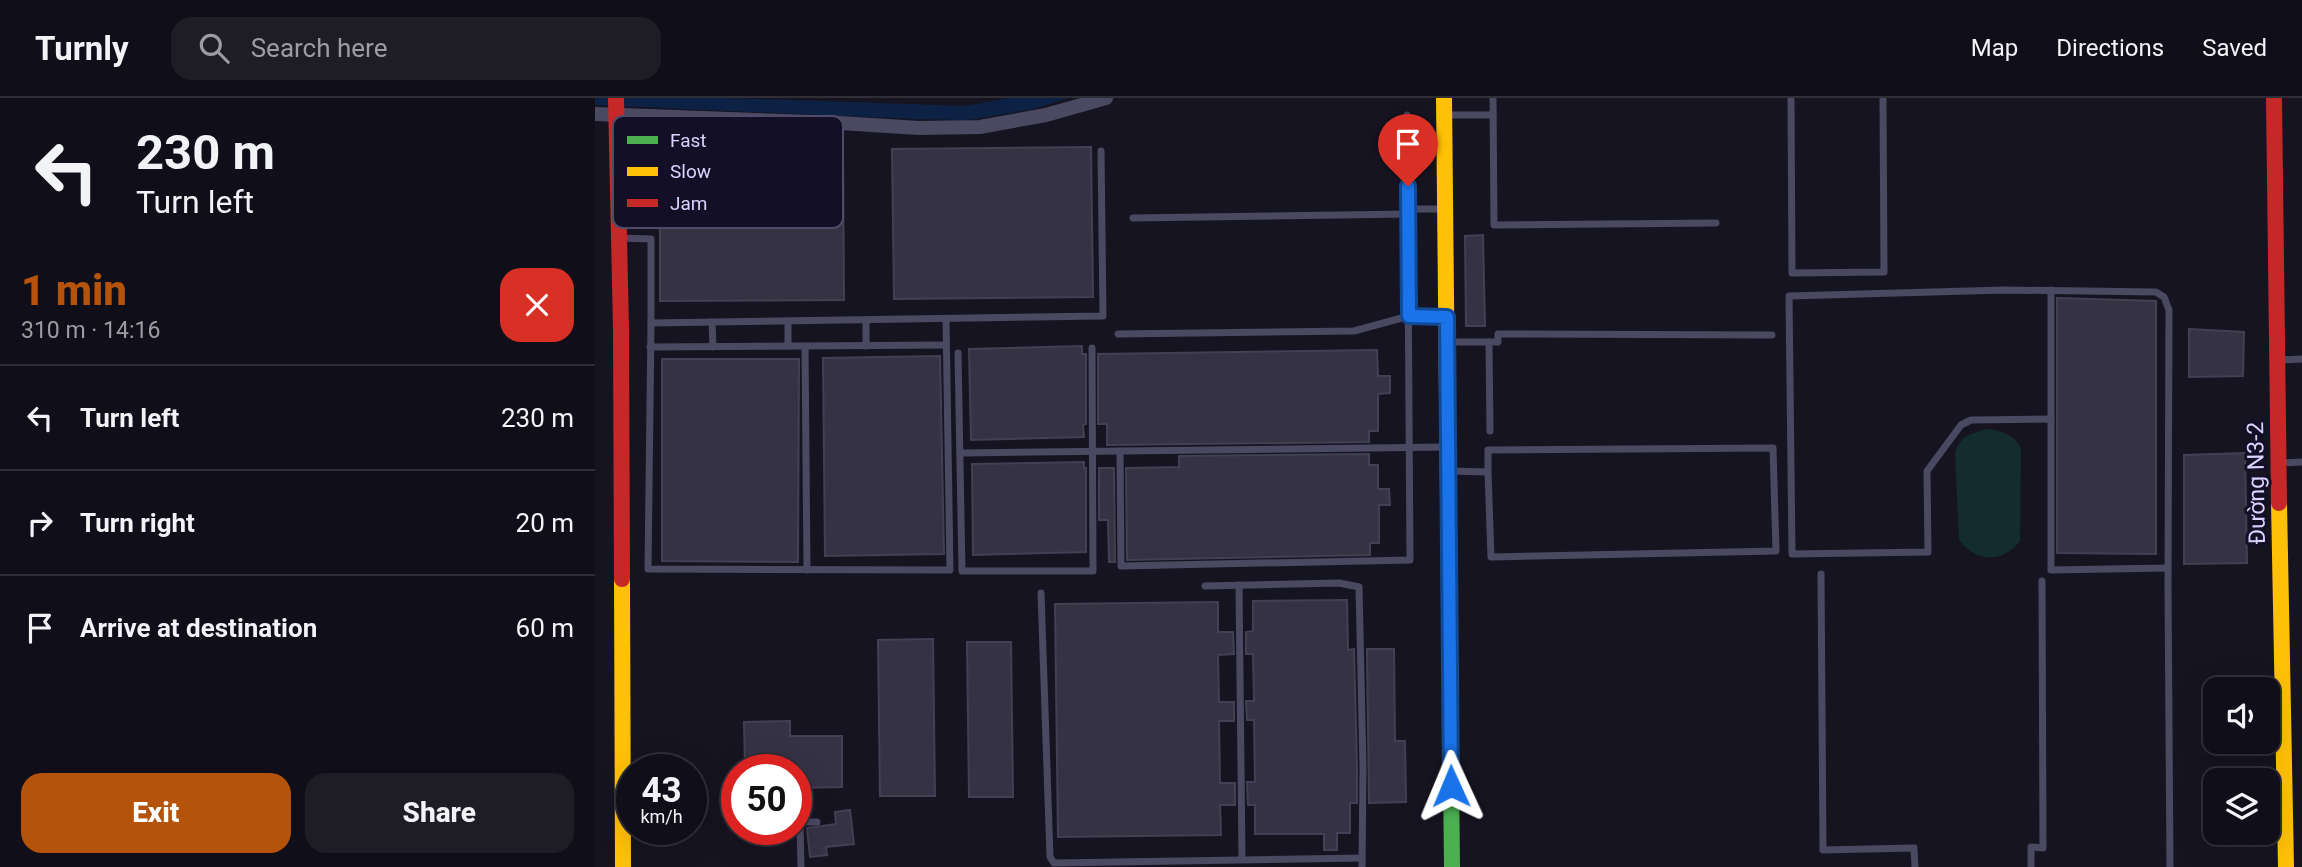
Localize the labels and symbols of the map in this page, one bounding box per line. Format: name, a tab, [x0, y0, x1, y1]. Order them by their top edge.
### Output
pin	[1378, 114, 1438, 186]
legend	[613, 116, 843, 228]
text: Fast	[670, 129, 707, 152]
text: Slow	[670, 160, 711, 183]
text: Jam	[670, 192, 707, 215]
street label: Đường N3-2	[2242, 421, 2271, 545]
position arrow	[1414, 749, 1488, 823]
speed limit sign: 50	[721, 754, 812, 845]

